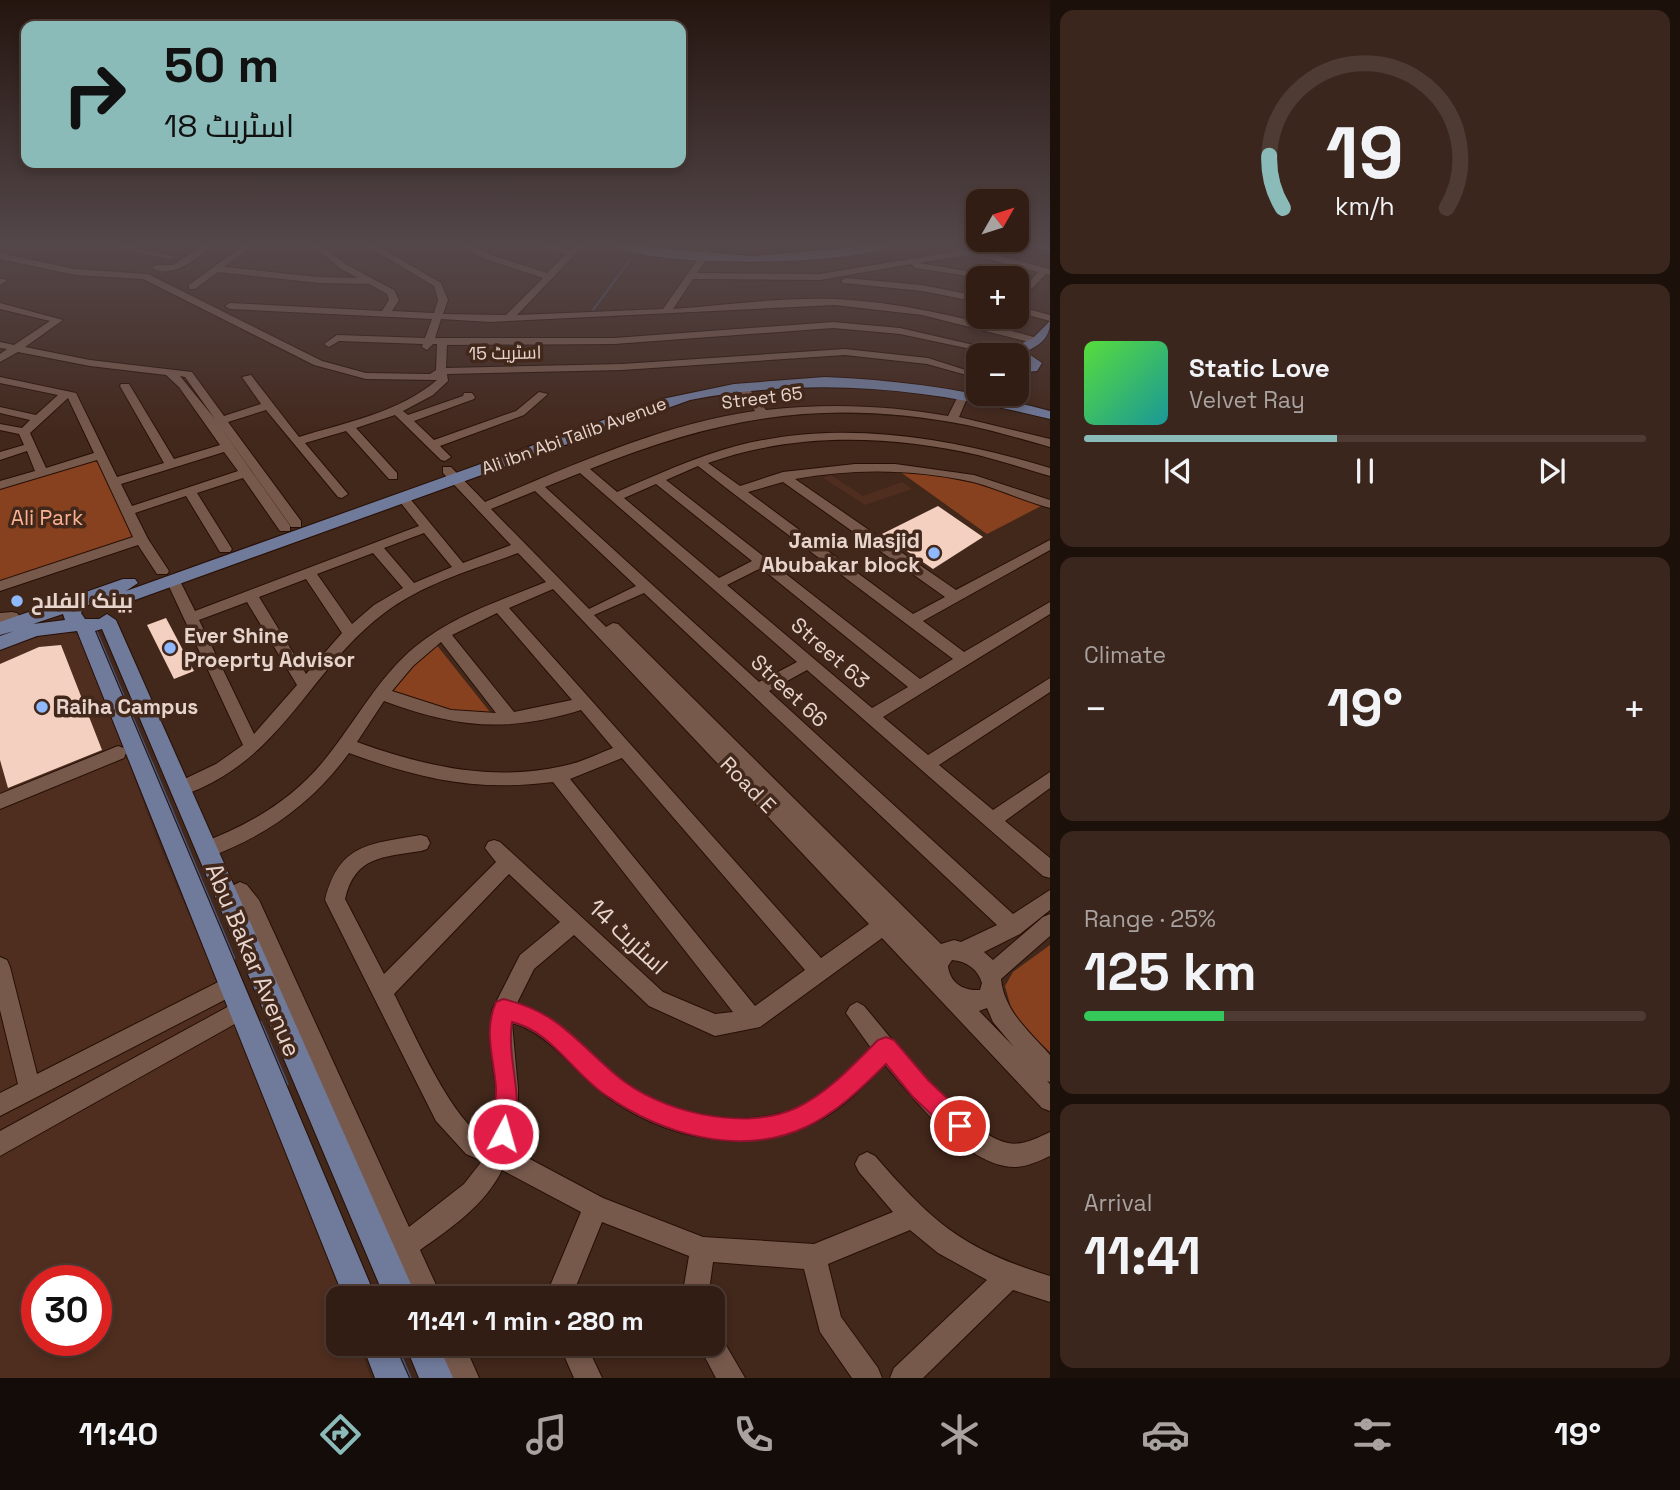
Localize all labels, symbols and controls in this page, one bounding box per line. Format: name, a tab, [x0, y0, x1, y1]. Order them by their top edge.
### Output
text: 50 m	[164, 34, 279, 96]
icon: right	[49, 49, 140, 140]
text: اسٹریٹ 18	[164, 106, 294, 146]
text: 19	[1326, 106, 1404, 199]
north arrow	[966, 189, 1029, 252]
map controls	[966, 189, 1029, 406]
text: km/h	[1335, 190, 1395, 222]
button: +	[966, 266, 1029, 329]
street label: اسٹریٹ 15	[468, 340, 542, 365]
button: −	[966, 343, 1029, 406]
text: Static Love	[1189, 351, 1330, 385]
street label: Street 65	[720, 381, 804, 414]
text: Velvet Ray	[1189, 385, 1305, 415]
street label: Ali ibn Abi Talib Avenue	[478, 391, 670, 480]
icon: previous	[1159, 452, 1197, 490]
icon: pause	[1346, 452, 1384, 490]
icon: next	[1533, 452, 1571, 490]
park label: Ali Park	[11, 504, 83, 531]
place label: Jamia Masjid Abubakar block	[761, 527, 920, 578]
marker: Jamia Masjid Abubakar block	[926, 545, 942, 561]
place label: بینک الفلاح	[31, 587, 133, 615]
marker: بینک الفلاح	[9, 593, 25, 609]
street label: Street 63	[786, 611, 875, 694]
place label: Ever Shine Proeprty Advisor	[184, 622, 355, 673]
marker: Ever Shine Proeprty Advisor	[162, 640, 178, 656]
text: Climate	[1084, 640, 1166, 670]
street label: Street 66	[745, 648, 833, 733]
text: 19°	[1327, 675, 1403, 741]
text: −	[1084, 685, 1108, 733]
text: +	[1622, 685, 1646, 733]
place label: Raiha Campus	[56, 693, 198, 720]
marker: Raiha Campus	[34, 699, 50, 715]
street label: Road E	[715, 751, 782, 819]
street label: Abu Bakar Avenue	[199, 858, 308, 1061]
street label: اسٹریٹ 14	[582, 892, 675, 981]
text: Range · 25%	[1084, 904, 1216, 934]
text: 125 km	[1084, 939, 1257, 1005]
pin	[930, 1096, 990, 1156]
position arrow	[466, 1097, 540, 1171]
icon: arrive	[941, 1107, 979, 1145]
text: Arrival	[1084, 1188, 1152, 1218]
text: 11:41	[1084, 1223, 1201, 1289]
speed limit sign: 30	[21, 1265, 112, 1356]
text: 11:41 · 1 min · 280 m	[407, 1304, 644, 1338]
icon: directions	[316, 1410, 365, 1459]
icon: music	[522, 1410, 571, 1459]
icon: phone	[729, 1410, 778, 1459]
icon: climate	[935, 1410, 984, 1459]
icon: car	[1141, 1410, 1190, 1459]
icon: filters	[1348, 1410, 1397, 1459]
text: 11:40	[79, 1414, 158, 1454]
text: 19°	[1554, 1414, 1601, 1454]

